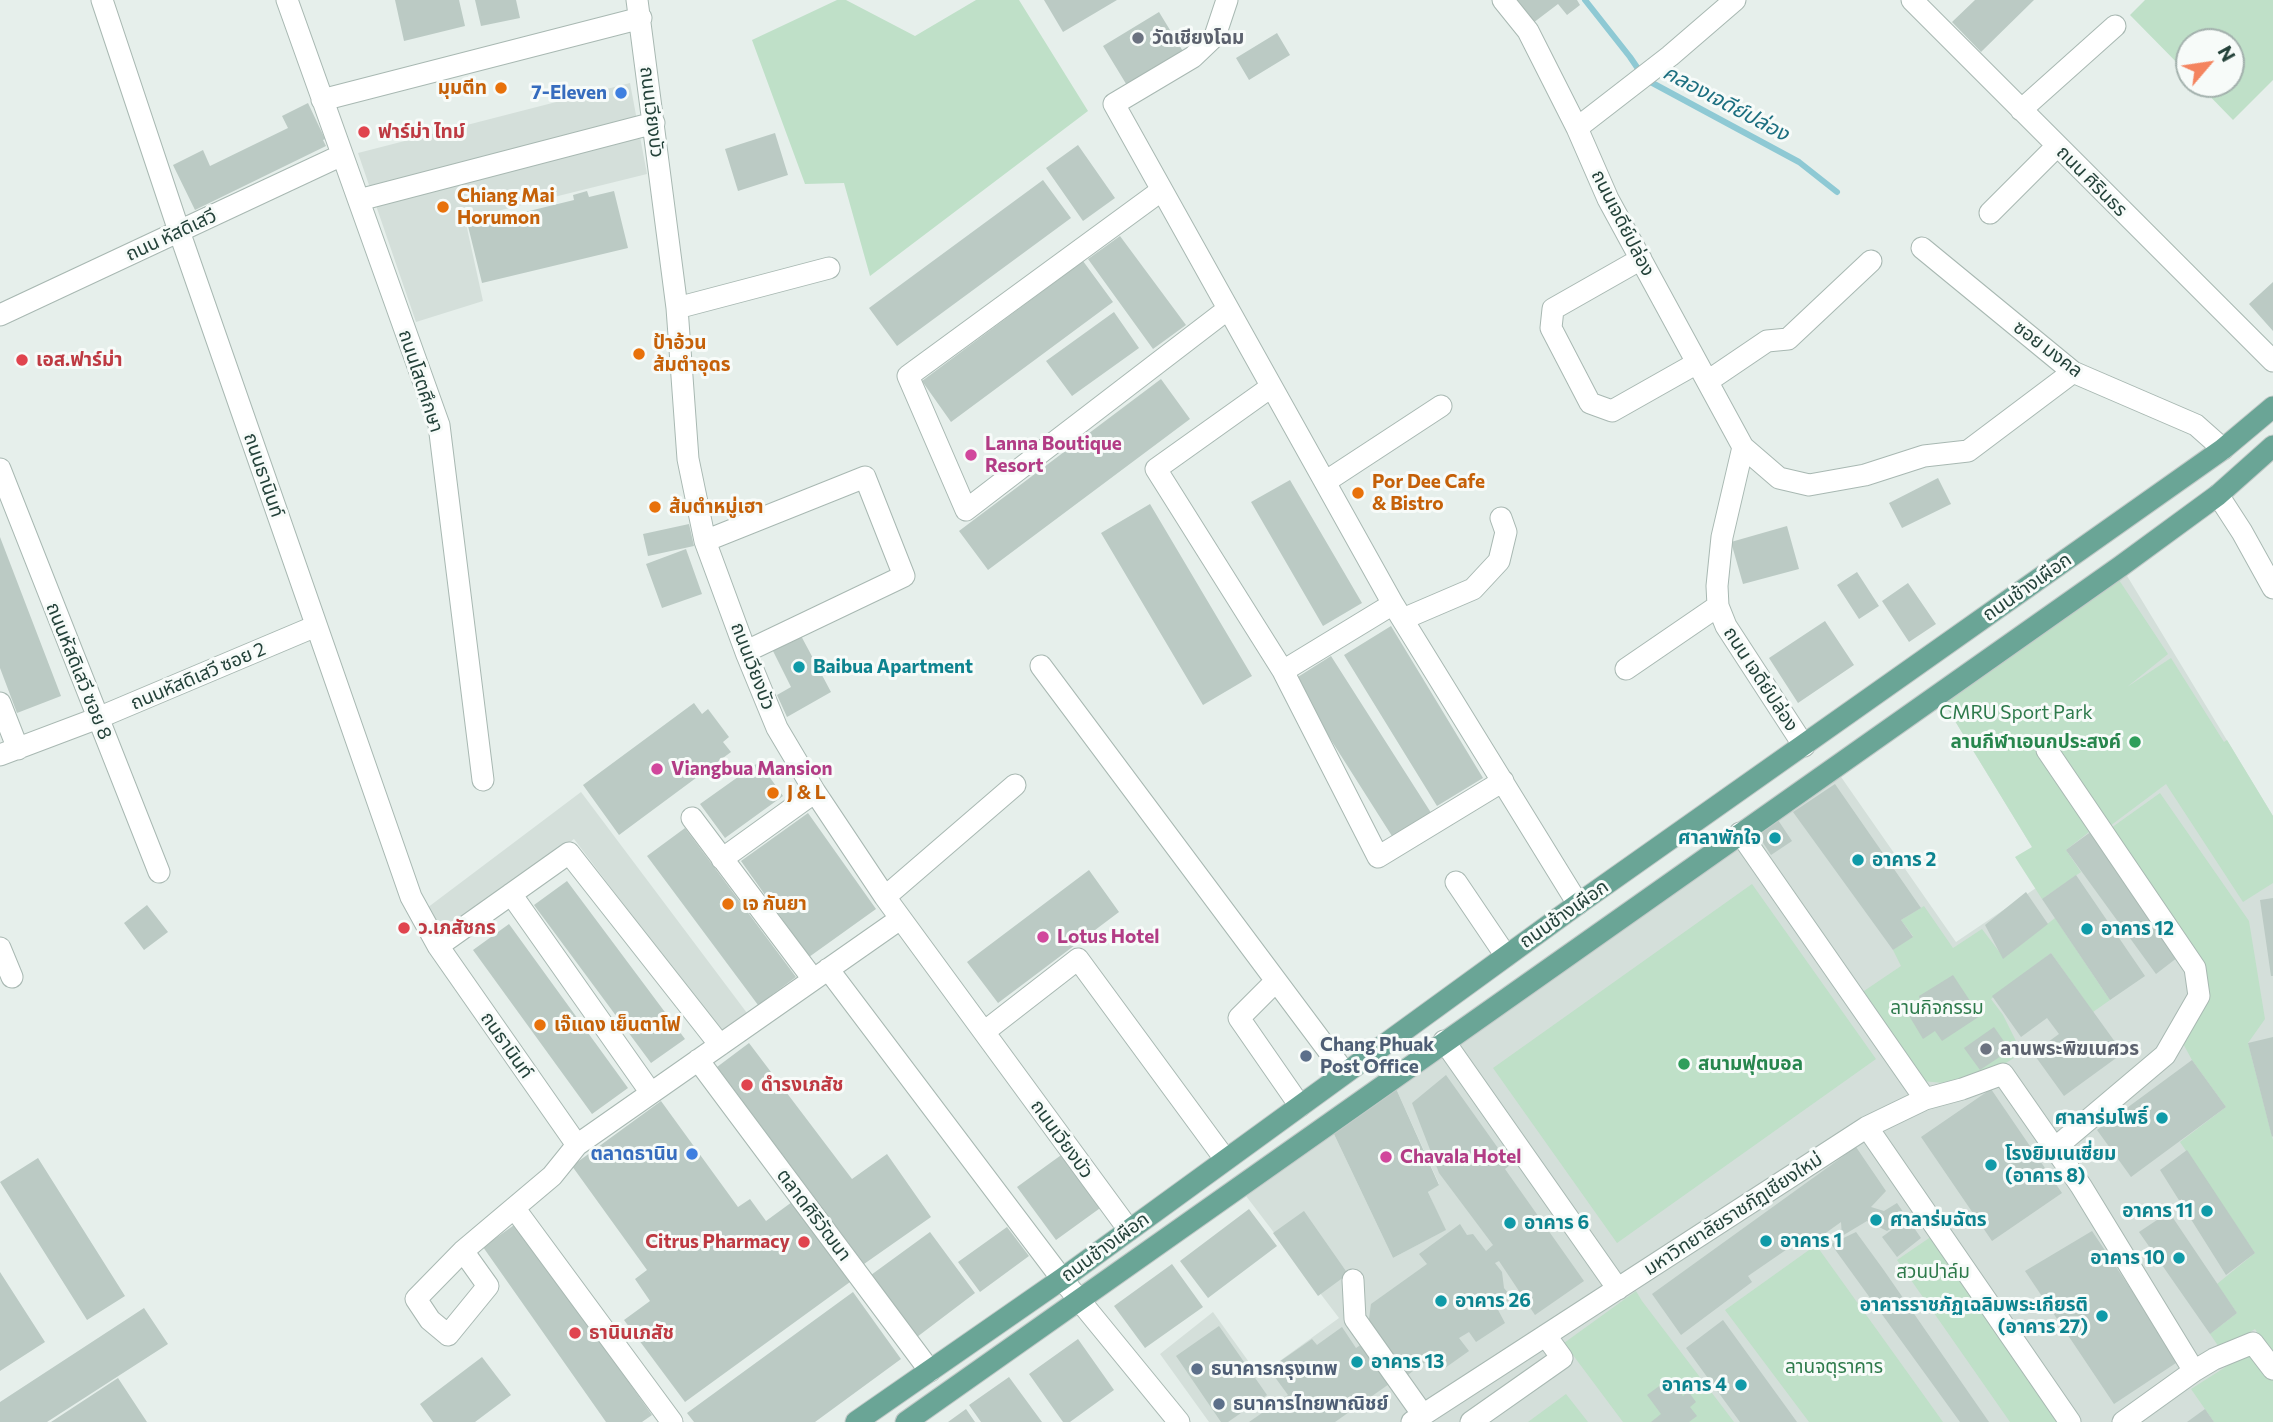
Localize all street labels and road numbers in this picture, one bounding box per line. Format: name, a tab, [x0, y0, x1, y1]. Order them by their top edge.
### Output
street label: ถนนเวียงบัว	[635, 65, 669, 159]
street label: ถนน ศิรินธร	[2052, 141, 2132, 221]
street label: ถนนเจดีย์ปล่อง	[1586, 166, 1660, 280]
street label: ถนน หัสดิเสวี	[122, 204, 220, 266]
street label: ซอย มงคล	[2009, 316, 2087, 382]
street label: ถนนโสตศึกษา	[394, 327, 448, 435]
street label: ถนนธานินท์	[239, 430, 289, 520]
street label: ถนนช้างเผือก	[1978, 548, 2076, 626]
street label: ถนนหัสดิเสวี ซอย 8	[41, 599, 117, 743]
street label: ถนนเวียงบัว	[726, 619, 780, 713]
street label: ถนน เจดีย์ปล่อง	[1719, 622, 1803, 736]
street label: ถนนหัสดิเสวี ซอย 2	[127, 637, 269, 715]
street label: ถนนช้างเผือก	[1515, 875, 1613, 953]
street label: ถนธานินท์	[476, 1007, 538, 1083]
street label: ถนนเวียงบัว	[1026, 1095, 1098, 1183]
street label: มหาวิทยาลัยราชภัฏเชียงใหม่	[1639, 1148, 1827, 1280]
street label: ตลาดศิริวัฒนา	[772, 1164, 856, 1266]
street label: ถนนช้างเผือก	[1057, 1207, 1153, 1287]

